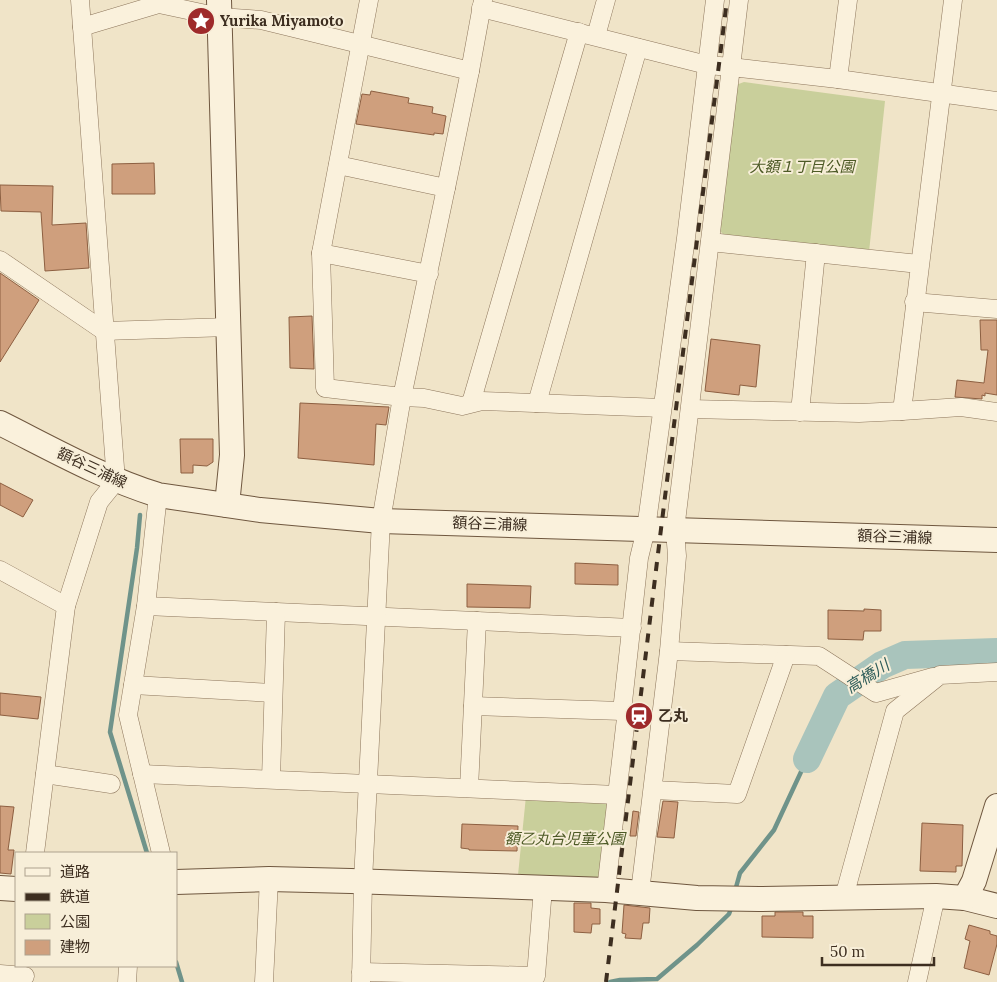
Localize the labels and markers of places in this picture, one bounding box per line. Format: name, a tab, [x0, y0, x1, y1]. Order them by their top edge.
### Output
place icon: Yurika Miyamoto	[186, 6, 216, 36]
place label: Yurika Miyamoto	[220, 11, 344, 30]
station icon: 乙丸	[624, 701, 654, 731]
place label: 乙丸	[658, 706, 688, 725]

